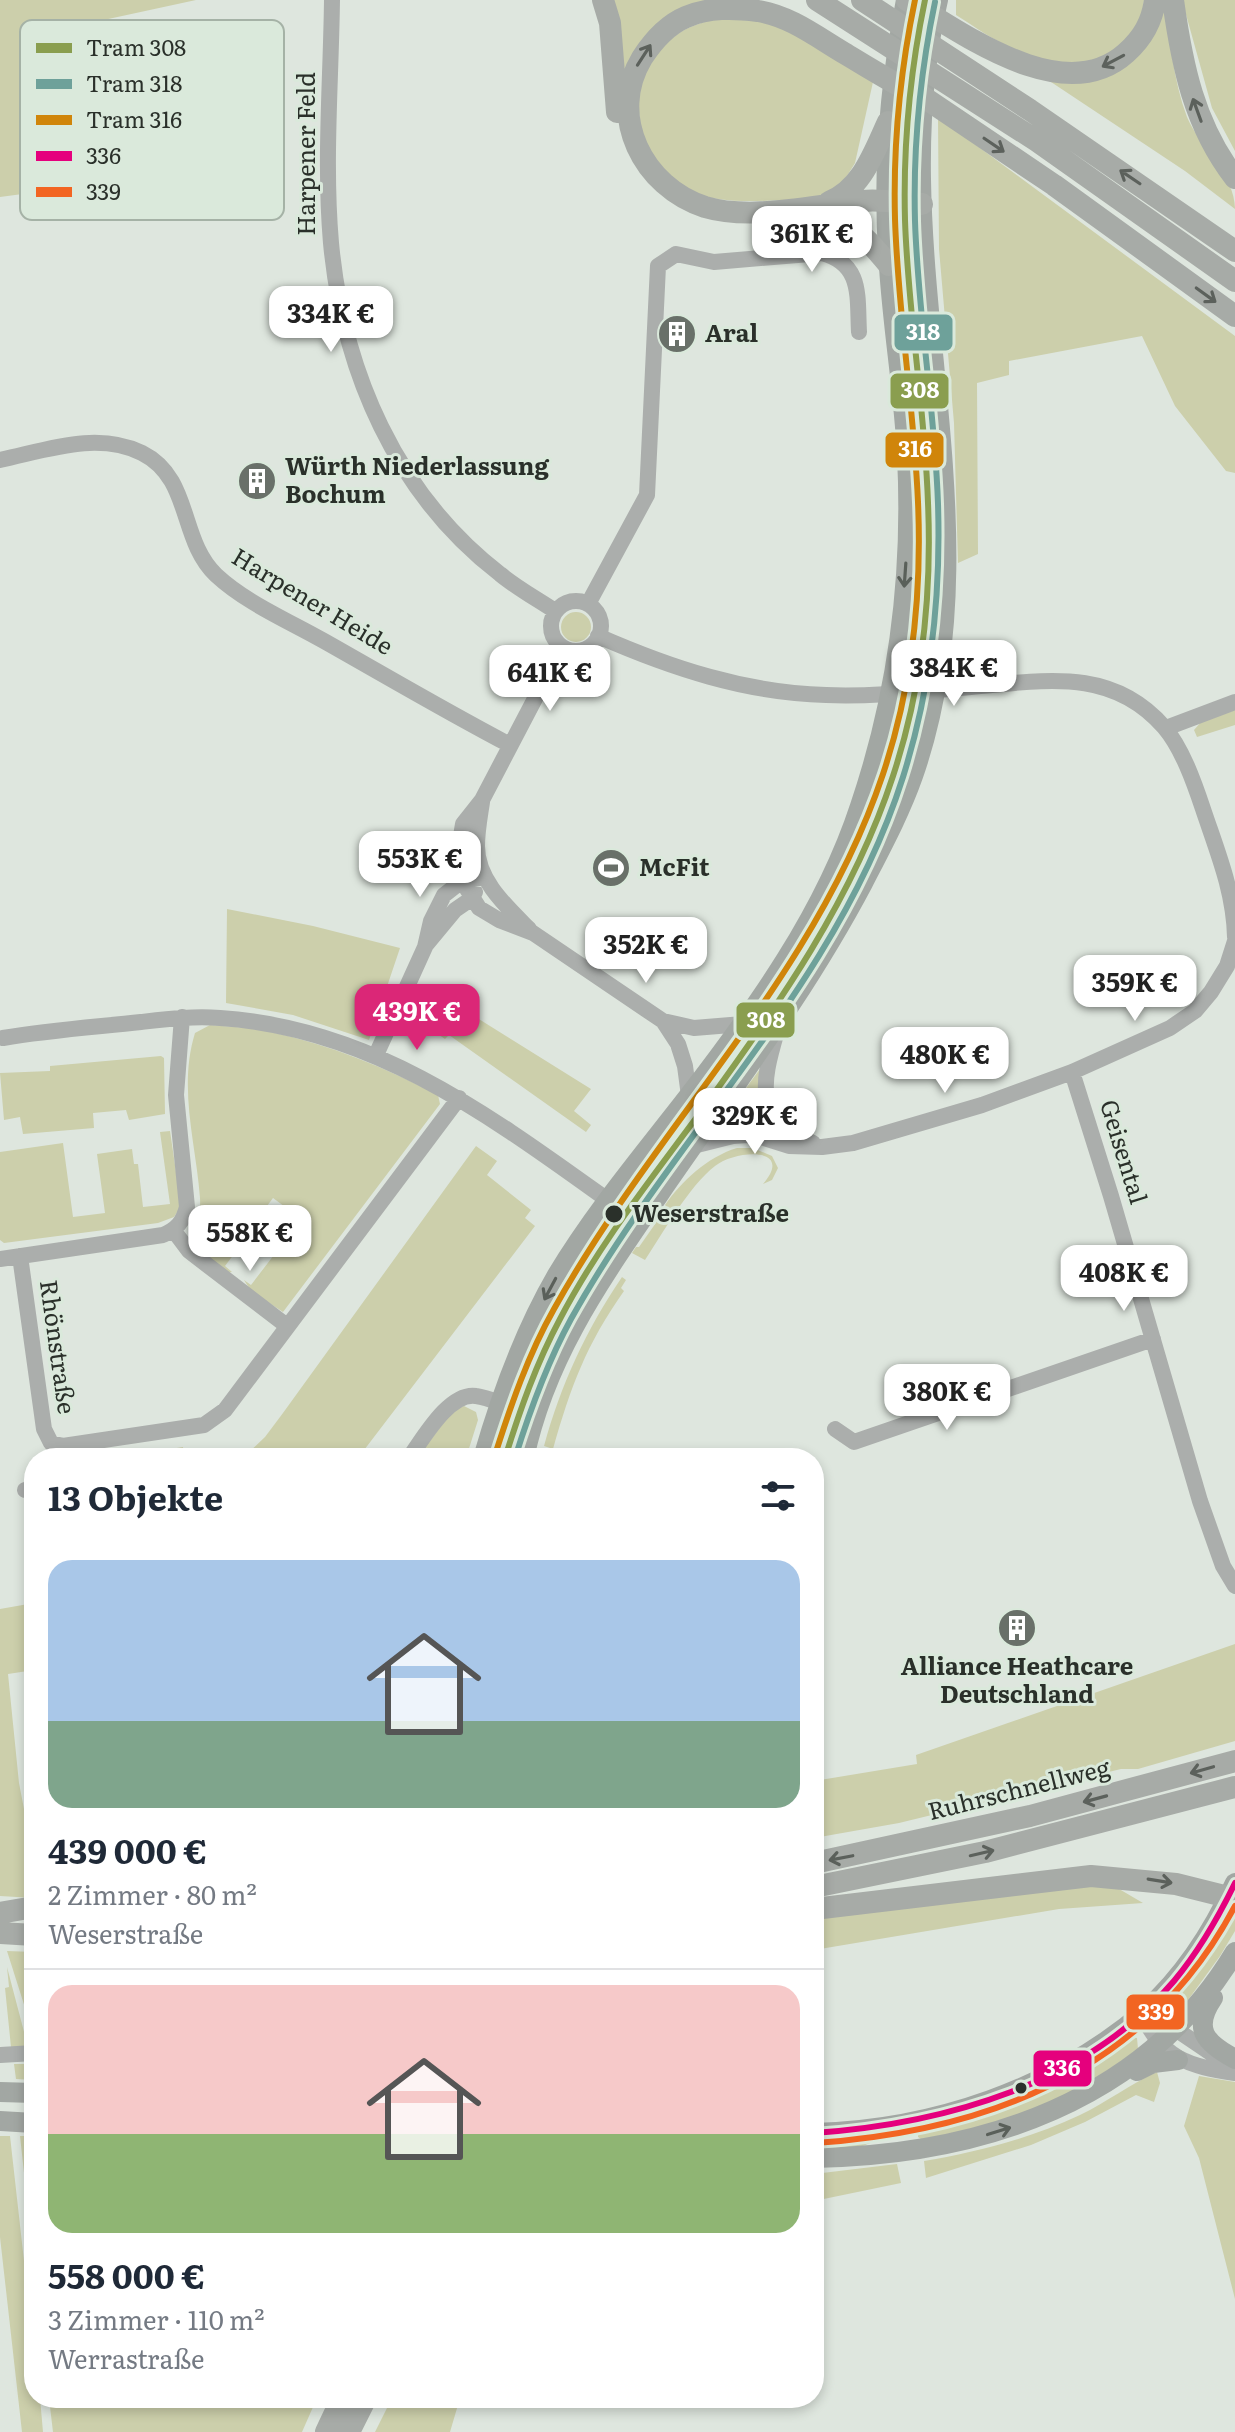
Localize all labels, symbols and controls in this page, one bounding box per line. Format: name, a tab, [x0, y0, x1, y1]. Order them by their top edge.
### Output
legend	[20, 20, 284, 220]
text: Tram 308	[86, 30, 186, 63]
one-way arrow	[637, 44, 653, 67]
one-way arrow	[1101, 53, 1125, 69]
text: Tram 318	[86, 66, 182, 99]
street label: Harpener Feld	[287, 72, 322, 236]
one-way arrow	[1189, 99, 1203, 123]
text: Tram 316	[86, 102, 182, 135]
one-way arrow	[982, 136, 1004, 153]
text: 336	[86, 138, 121, 171]
one-way arrow	[1119, 169, 1141, 186]
text: 339	[86, 174, 121, 207]
pin: 361K €	[747, 206, 877, 274]
text: 361K €	[770, 212, 854, 251]
pin: 334K €	[266, 286, 396, 354]
one-way arrow	[1194, 287, 1216, 303]
text: 334K €	[287, 292, 375, 331]
building icon: Aral	[656, 313, 698, 355]
line badge: 318	[893, 313, 954, 352]
place label: Aral	[705, 314, 759, 349]
text: 318	[906, 314, 940, 347]
line badge: 308	[889, 372, 950, 410]
text: 308	[901, 372, 939, 405]
line badge: 316	[884, 431, 945, 469]
text: 316	[898, 431, 932, 464]
place label: Würth Niederlassung Bochum	[285, 447, 549, 510]
building icon: Würth Niederlassung Bochum	[236, 460, 278, 502]
street label: Harpener Heide	[226, 538, 401, 662]
one-way arrow	[898, 561, 913, 588]
pin: 384K €	[889, 640, 1019, 708]
pin: 641K €	[485, 645, 615, 713]
text: 384K €	[909, 646, 999, 685]
text: 641K €	[507, 651, 593, 690]
pin: 553K €	[355, 831, 485, 899]
text: 553K €	[377, 837, 463, 876]
sports icon: McFit	[590, 847, 632, 889]
place label: McFit	[639, 848, 710, 883]
pin: 352K €	[581, 917, 711, 985]
text: 352K €	[603, 923, 689, 962]
pin: 359K €	[1070, 955, 1200, 1023]
text: 359K €	[1092, 961, 1178, 1000]
pin: 439K €	[352, 984, 482, 1052]
text: 439K €	[373, 990, 461, 1029]
line badge: 308	[735, 1001, 796, 1039]
text: 308	[747, 1002, 785, 1035]
pin: 480K €	[880, 1027, 1010, 1095]
text: 480K €	[900, 1033, 990, 1072]
pin: 329K €	[690, 1088, 820, 1156]
text: 329K €	[712, 1094, 798, 1133]
street label: Geisental	[1093, 1095, 1158, 1208]
place label: Weserstraße	[632, 1194, 789, 1229]
marker: Weserstraße	[603, 1203, 625, 1225]
pin: 558K €	[185, 1205, 315, 1273]
text: 558K €	[206, 1211, 294, 1250]
pin: 408K €	[1059, 1245, 1189, 1313]
text: 408K €	[1079, 1251, 1169, 1290]
one-way arrow	[542, 1276, 558, 1300]
street label: Rhönstraße	[33, 1277, 86, 1416]
pin: 380K €	[882, 1364, 1012, 1432]
text: 380K €	[902, 1370, 992, 1409]
text: 13 Objekte	[48, 1471, 223, 1521]
icon: filters	[756, 1474, 800, 1518]
building icon: Alliance Heathcare Deutschland	[996, 1607, 1038, 1649]
icon: home	[352, 1612, 496, 1756]
place label: Alliance Heathcare Deutschland	[901, 1647, 1133, 1710]
street label: Ruhrschnellweg	[924, 1748, 1114, 1827]
one-way arrow	[1190, 1763, 1216, 1778]
one-way arrow	[1082, 1793, 1108, 1808]
text: 439 000 €	[48, 1824, 207, 1874]
one-way arrow	[969, 1845, 995, 1860]
one-way arrow	[829, 1851, 855, 1866]
text: 2 Zimmer · 80 m²	[48, 1874, 257, 1913]
one-way arrow	[1147, 1875, 1173, 1890]
text: Weserstraße	[48, 1913, 203, 1952]
line badge: 339	[1125, 1993, 1186, 2031]
text: 339	[1138, 1994, 1174, 2027]
icon: home	[352, 2037, 496, 2181]
line badge: 336	[1032, 2049, 1093, 2088]
text: 336	[1044, 2050, 1081, 2083]
unlabelled marker	[1013, 2080, 1029, 2096]
one-way arrow	[985, 2123, 1011, 2138]
text: 558 000 €	[48, 2249, 205, 2299]
text: 3 Zimmer · 110 m²	[48, 2299, 265, 2338]
text: Werrastraße	[48, 2338, 205, 2377]

